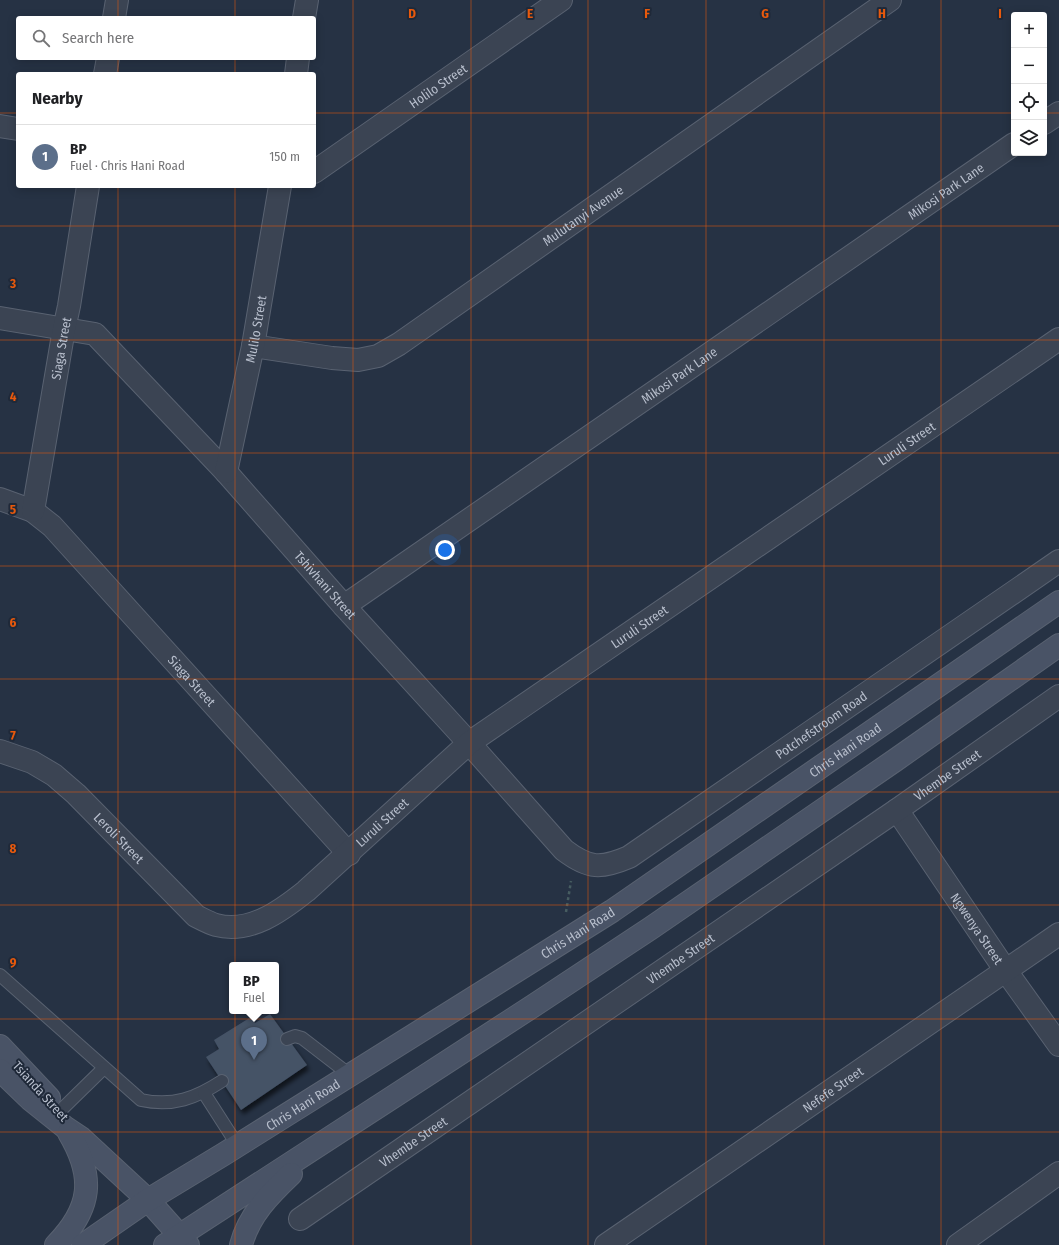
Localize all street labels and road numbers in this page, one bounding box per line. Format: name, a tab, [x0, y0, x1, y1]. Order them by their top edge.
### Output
street label: Holilo Street	[407, 60, 470, 111]
street label: Mikosi Park Lane	[905, 160, 987, 223]
street label: Mulutanyi Avenue	[540, 182, 626, 249]
street label: Mulilo Street	[243, 294, 270, 364]
street label: Siaga Street	[48, 315, 75, 381]
street label: Mikosi Park Lane	[639, 344, 720, 407]
street label: Luruli Street	[876, 419, 939, 468]
street label: Tshivhani Street	[291, 548, 359, 623]
street label: Luruli Street	[608, 602, 671, 652]
street label: Siaga Street	[165, 653, 219, 710]
street label: Potchefstroom Road	[773, 688, 870, 762]
street label: Chris Hani Road	[806, 720, 884, 780]
street label: Vhembe Street	[911, 746, 984, 804]
street label: Luruli Street	[353, 794, 412, 850]
street label: Leroli Street	[91, 810, 147, 867]
street label: Ngwenya Street	[947, 890, 1007, 968]
street label: Chris Hani Road	[538, 904, 617, 962]
street label: Vhembe Street	[644, 930, 718, 987]
street label: Tsianda Street	[10, 1058, 72, 1125]
street label: Nefefe Street	[800, 1063, 867, 1116]
street label: Chris Hani Road	[263, 1076, 343, 1134]
street label: Vhembe Street	[377, 1113, 450, 1170]

